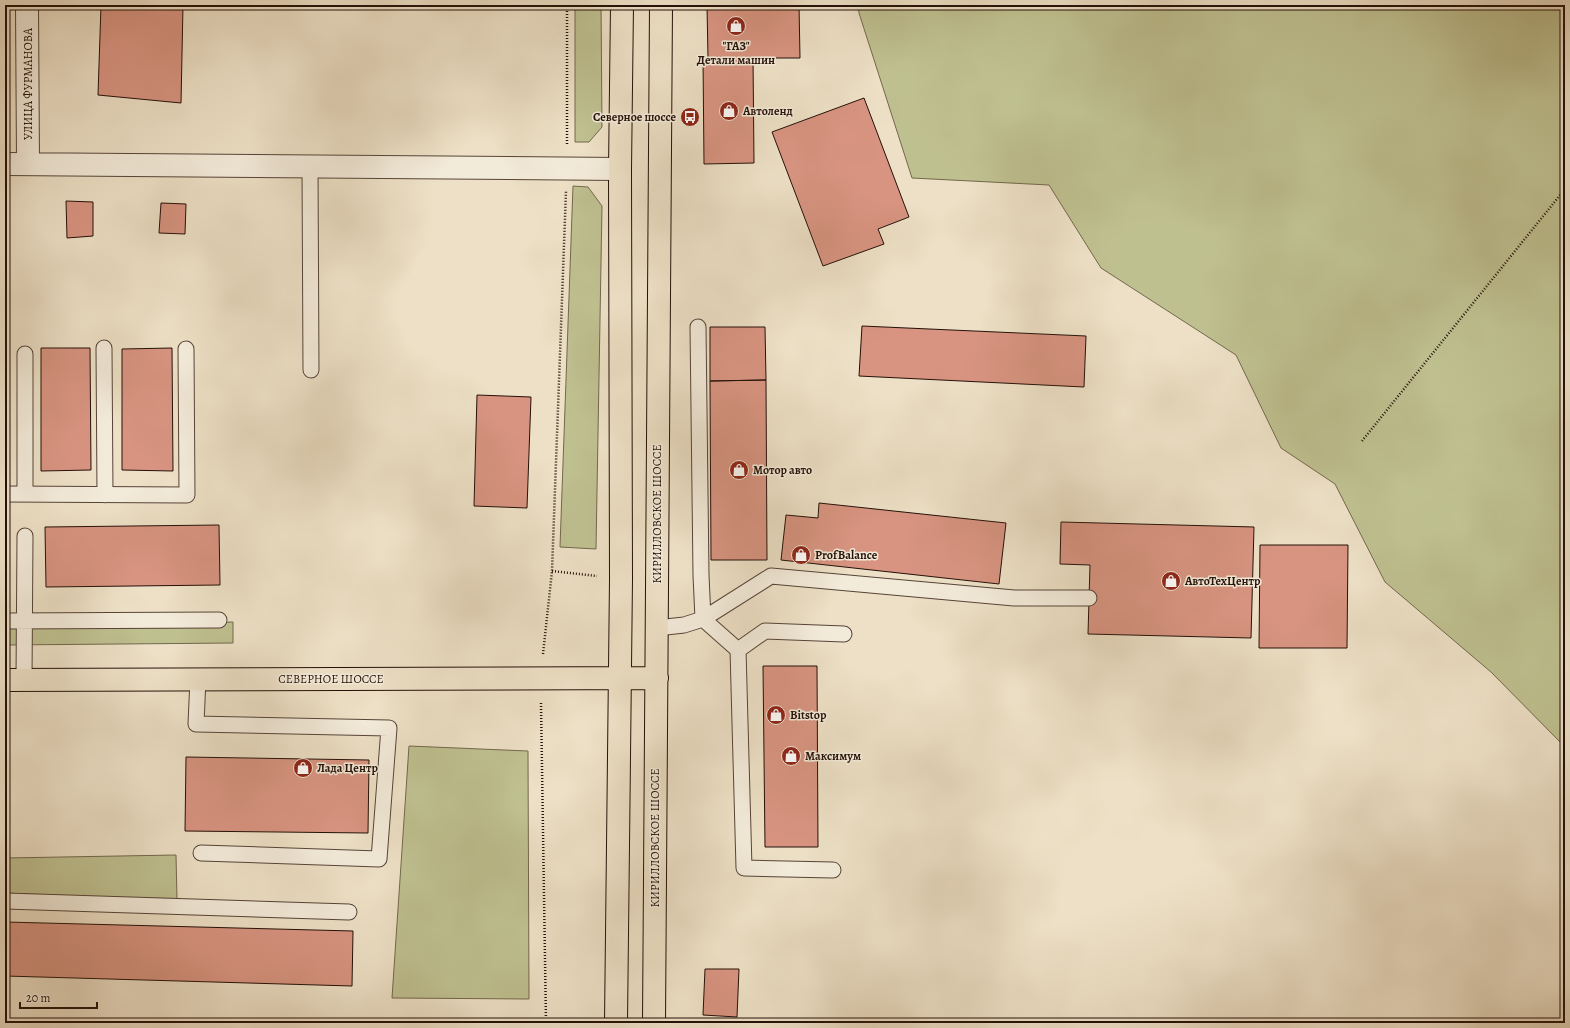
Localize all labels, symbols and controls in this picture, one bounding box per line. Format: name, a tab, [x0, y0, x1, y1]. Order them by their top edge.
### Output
shop icon: "ГАЗ" Детали машин	[725, 15, 747, 37]
street label: УЛИЦА ФУРМАНОВА	[20, 27, 36, 140]
place label: "ГАЗ" Детали машин	[697, 38, 775, 68]
shop icon: Автоленд	[718, 100, 740, 122]
place label: Автоленд	[742, 103, 793, 119]
bus stop icon: Северное шоссе	[679, 106, 701, 128]
place label: Северное шоссе	[593, 109, 676, 125]
street label: КИРИЛЛОВСКОЕ ШОССЕ	[649, 444, 665, 584]
shop icon: Мотор авто	[728, 459, 750, 481]
place label: Мотор авто	[753, 462, 812, 478]
shop icon: ProfBalance	[790, 544, 812, 566]
place label: ProfBalance	[815, 547, 878, 563]
shop icon: АвтоТехЦентр	[1160, 570, 1182, 592]
place label: АвтоТехЦентр	[1184, 573, 1261, 589]
street label: СЕВЕРНОЕ ШОССЕ	[278, 671, 384, 687]
shop icon: Bitstop	[765, 704, 787, 726]
place label: Bitstop	[790, 707, 827, 723]
shop icon: Максимум	[780, 745, 802, 767]
place label: Максимум	[805, 748, 861, 764]
shop icon: Лада Центр	[292, 757, 314, 779]
place label: Лада Центр	[317, 760, 378, 776]
street label: КИРИЛЛОВСКОЕ ШОССЕ	[647, 768, 663, 908]
scale bar	[20, 984, 97, 1010]
text: 20 m	[26, 990, 50, 1006]

